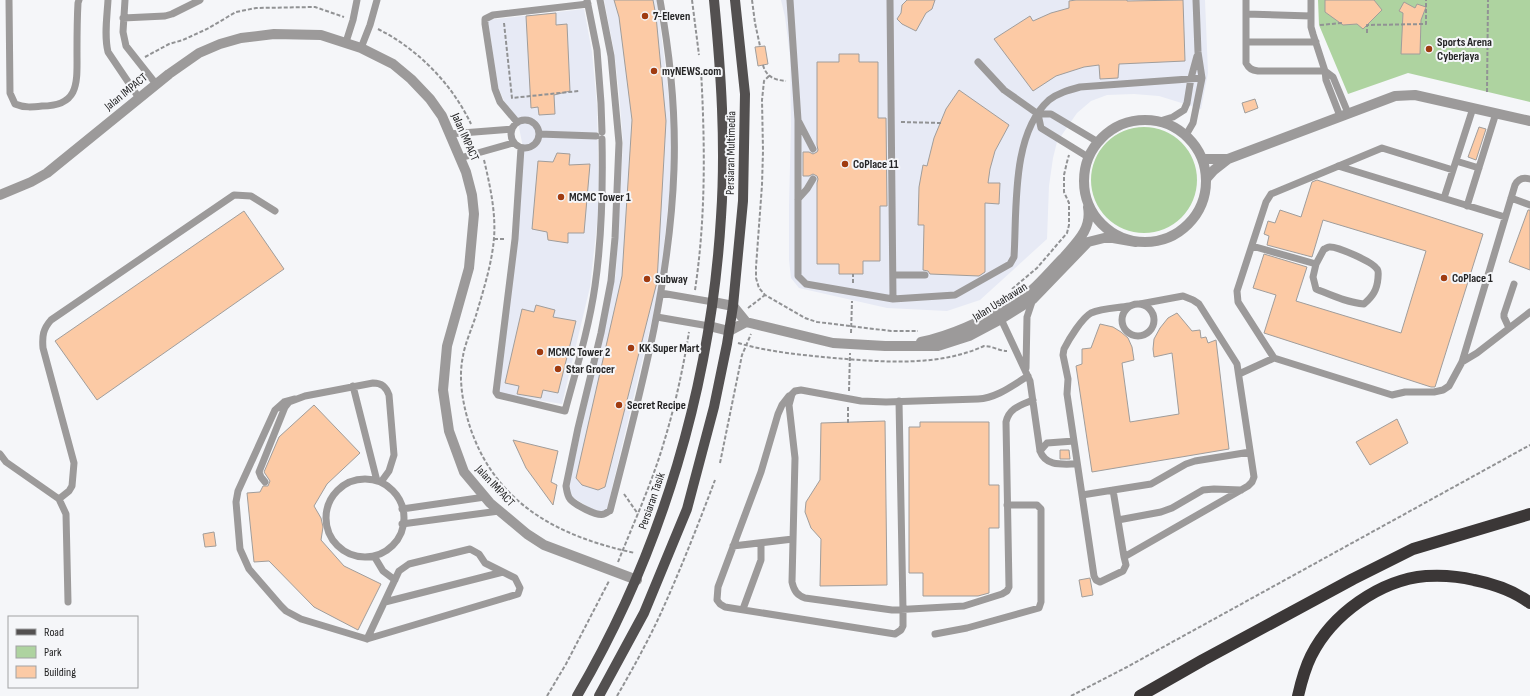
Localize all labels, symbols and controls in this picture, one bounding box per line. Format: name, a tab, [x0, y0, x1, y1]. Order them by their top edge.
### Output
place label: 7-Eleven	[653, 9, 690, 24]
marker: 7-Eleven	[640, 11, 650, 21]
place label: Sports Arena Cyberjaya	[1437, 35, 1492, 64]
marker: Sports Arena Cyberjaya	[1424, 44, 1434, 54]
place label: myNEWS.com	[662, 64, 721, 79]
marker: myNEWS.com	[649, 66, 659, 76]
street label: Jalan IMPACT	[101, 70, 151, 114]
street label: Jalan IMPACT	[447, 110, 482, 163]
street label: Persiaran Multimedia	[723, 111, 739, 195]
place label: CoPlace 11	[853, 157, 899, 172]
marker: CoPlace 11	[840, 159, 850, 169]
place label: MCMC Tower 1	[569, 190, 631, 205]
marker: MCMC Tower 1	[556, 192, 566, 202]
place label: CoPlace 1	[1452, 271, 1493, 286]
place label: Subway	[655, 272, 688, 287]
marker: CoPlace 1	[1439, 273, 1449, 283]
marker: Subway	[642, 274, 652, 284]
street label: Jalan Usahawan	[969, 279, 1030, 325]
place label: KK Super Mart	[639, 341, 700, 356]
marker: KK Super Mart	[626, 343, 636, 353]
place label: MCMC Tower 2	[548, 345, 610, 360]
marker: MCMC Tower 2	[535, 347, 545, 357]
place label: Star Grocer	[566, 362, 615, 377]
marker: Star Grocer	[553, 364, 563, 374]
place label: Secret Recipe	[627, 398, 686, 413]
marker: Secret Recipe	[614, 400, 624, 410]
street label: Jalan IMPACT	[471, 462, 518, 510]
street label: Persiaran Tasik	[635, 470, 669, 531]
legend	[8, 616, 138, 688]
text: Road	[44, 625, 64, 640]
text: Park	[44, 645, 62, 660]
text: Building	[44, 665, 76, 680]

